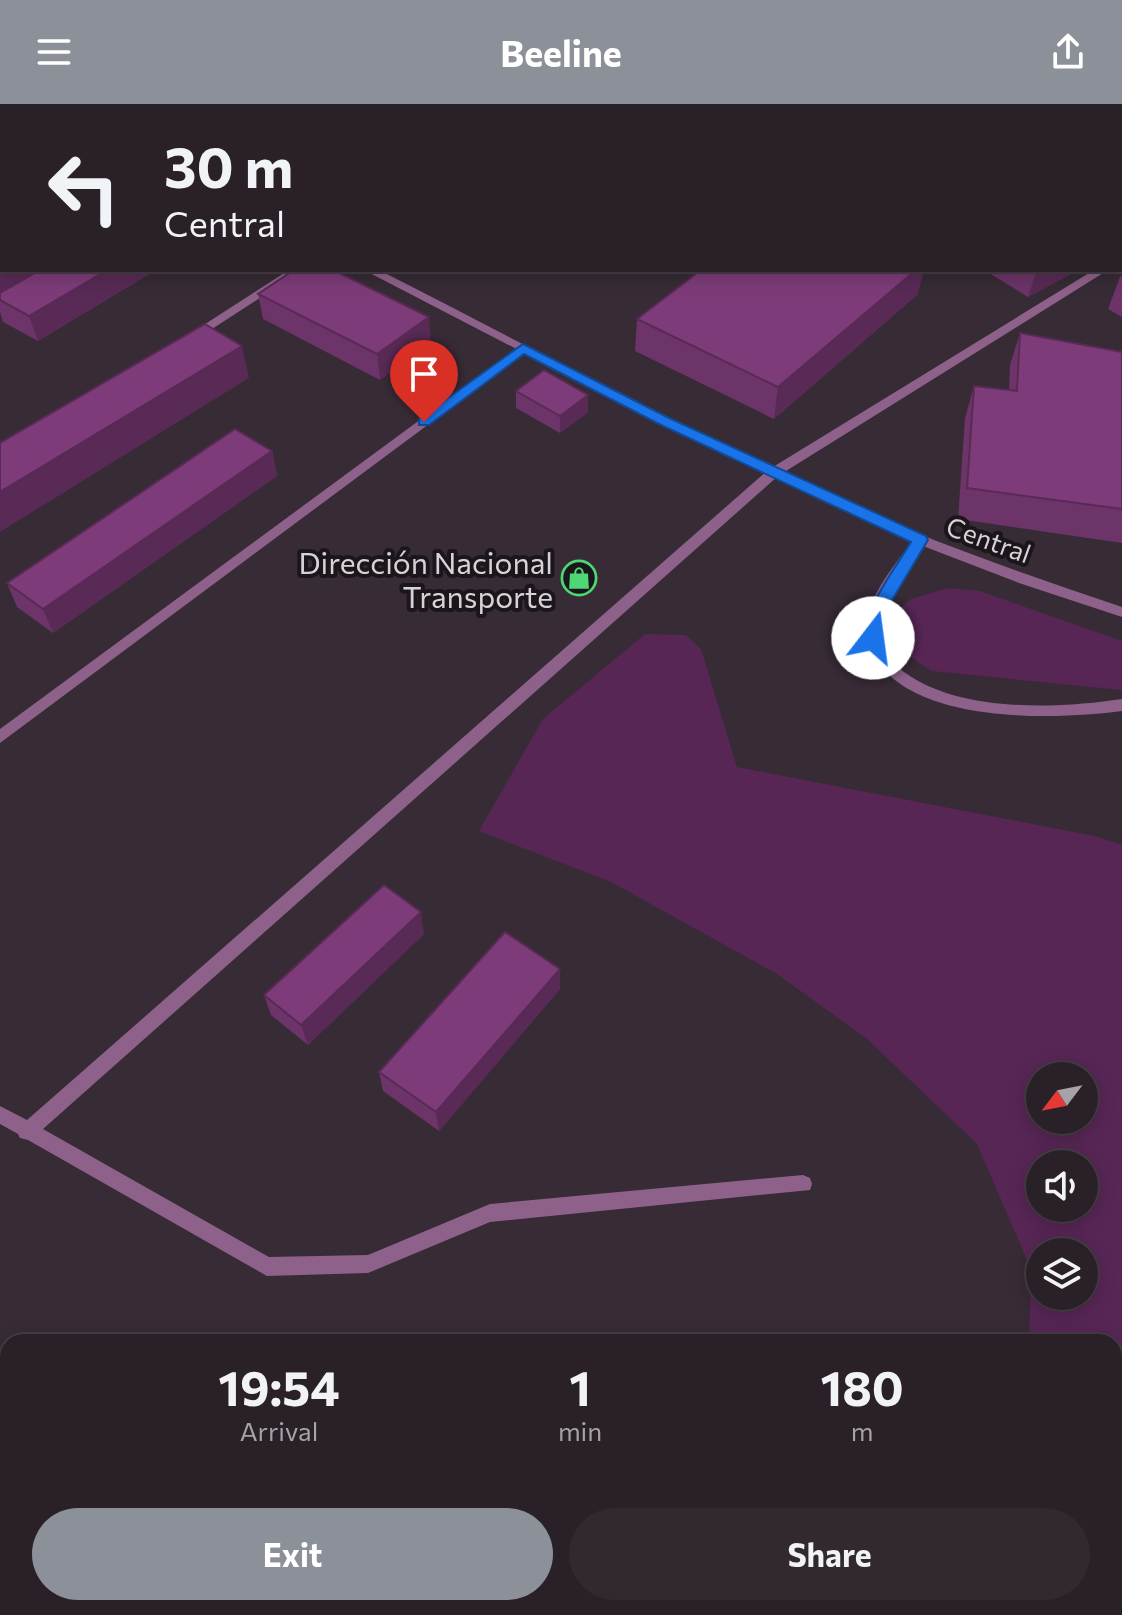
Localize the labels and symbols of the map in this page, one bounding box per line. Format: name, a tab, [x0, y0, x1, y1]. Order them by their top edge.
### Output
pin	[390, 340, 458, 422]
street label: Central	[943, 509, 1035, 569]
place label: Dirección Nacional Transporte	[298, 543, 553, 614]
shop icon: Dirección Nacional Transporte	[560, 559, 598, 597]
position arrow	[831, 596, 915, 680]
north arrow	[1026, 1062, 1098, 1134]

